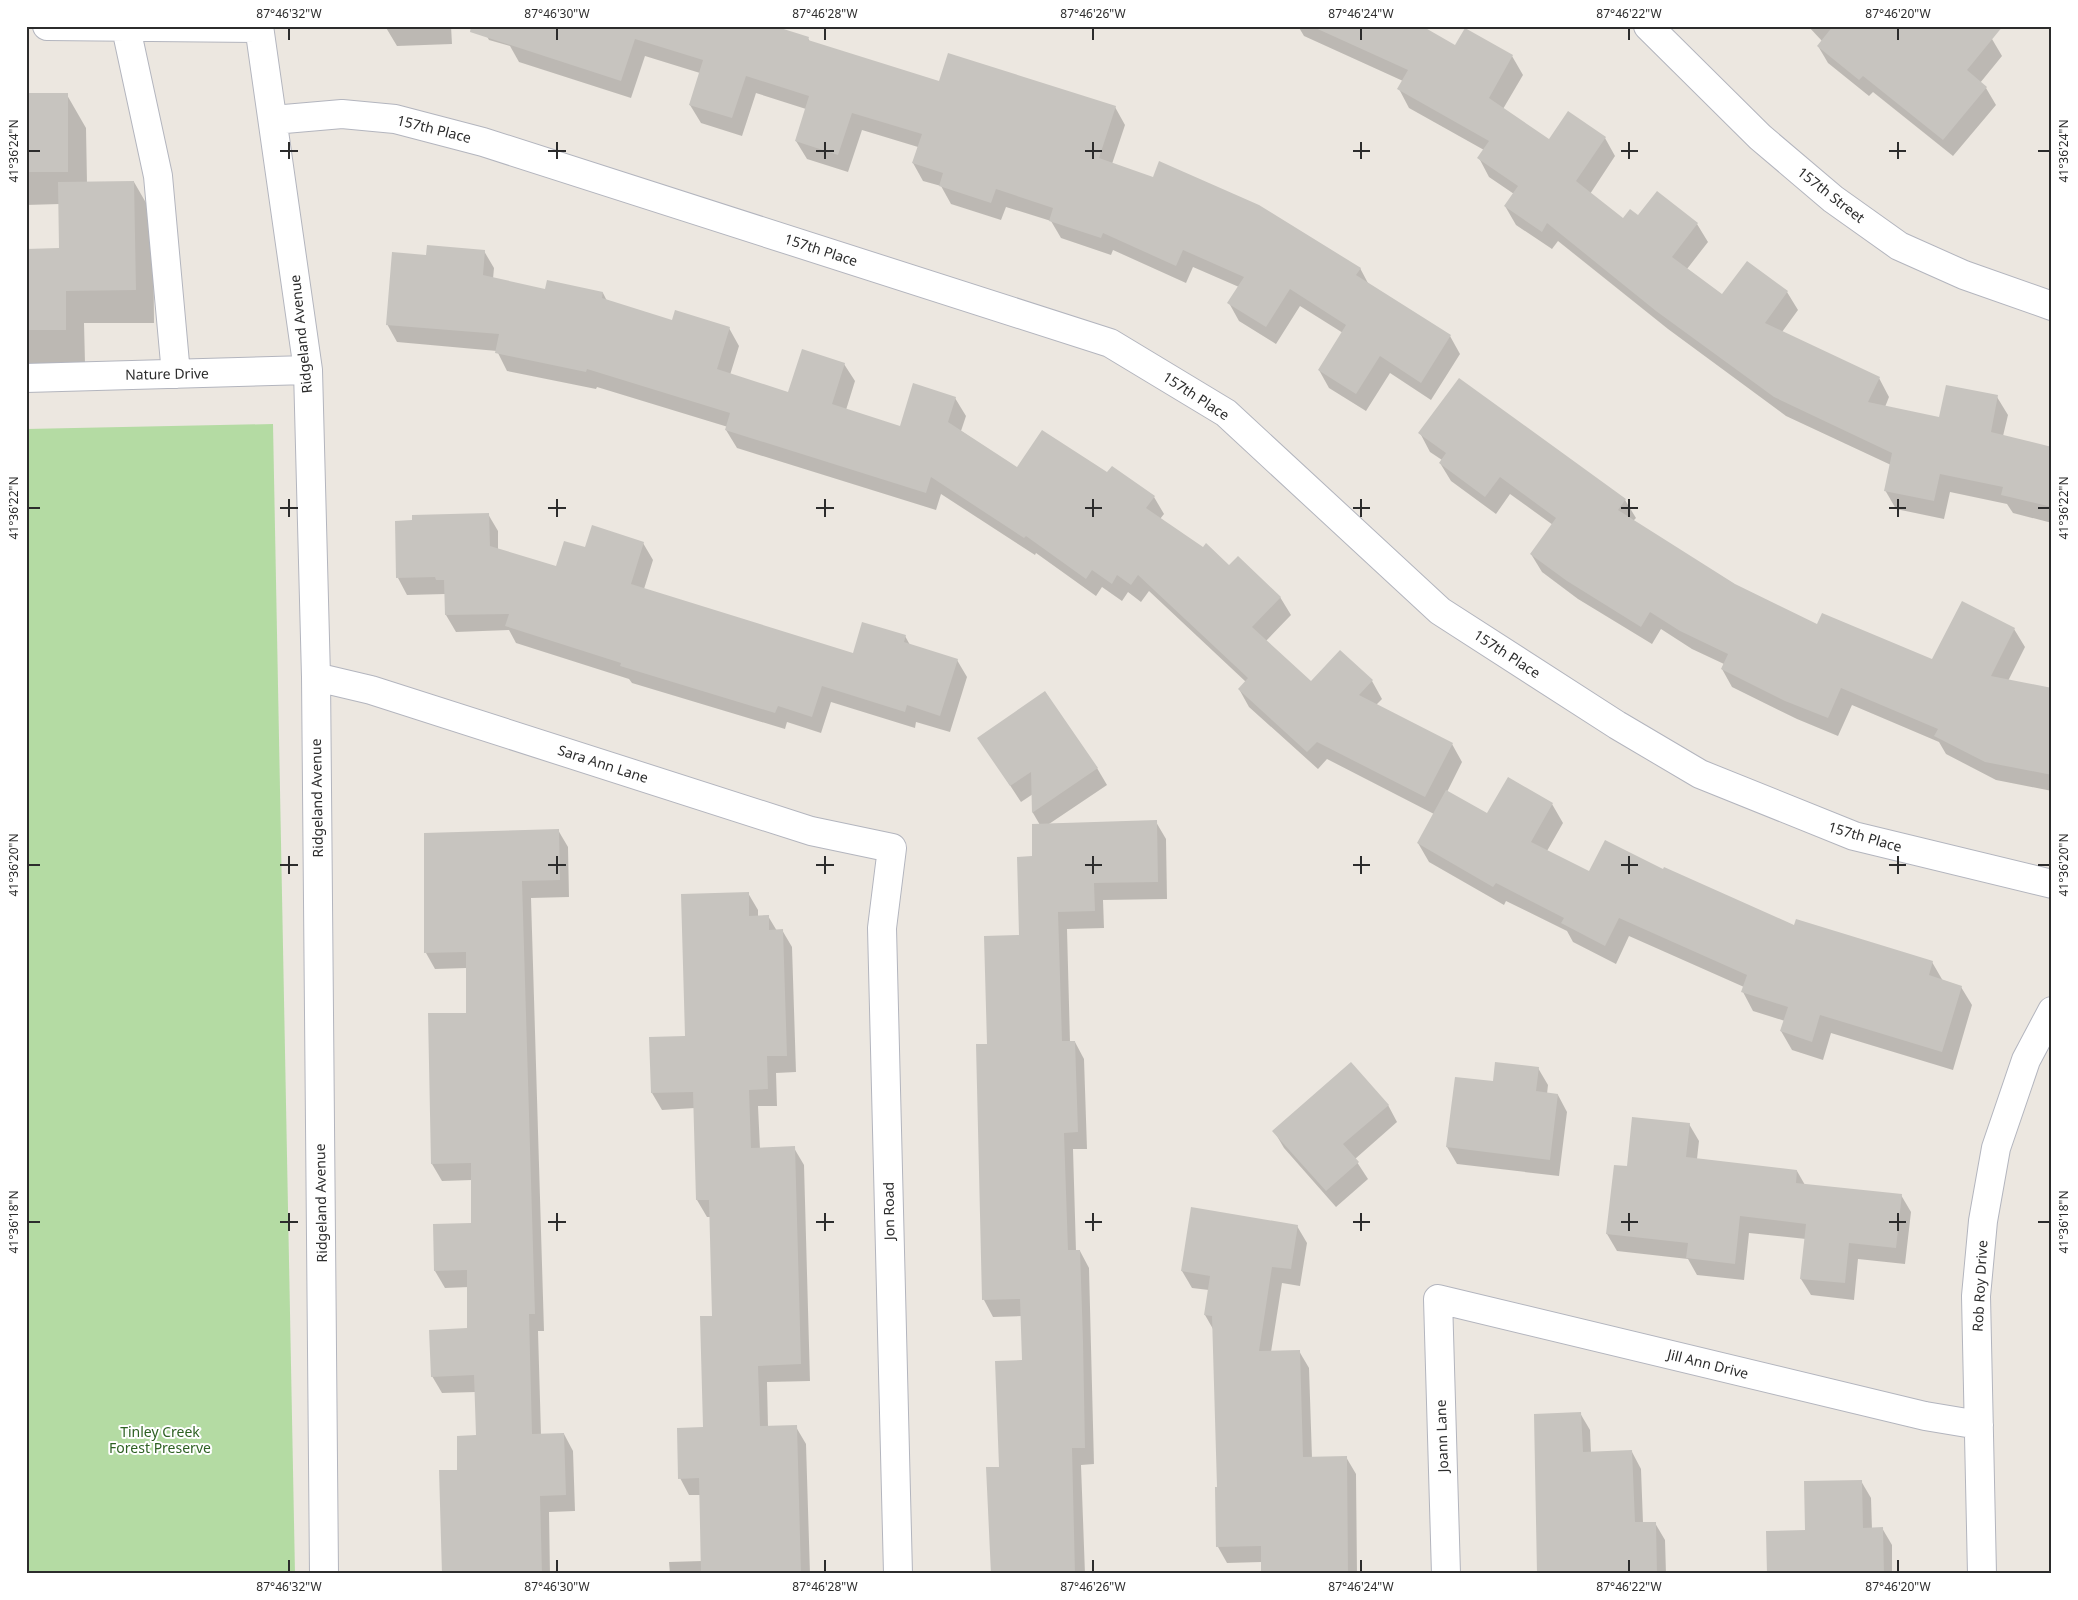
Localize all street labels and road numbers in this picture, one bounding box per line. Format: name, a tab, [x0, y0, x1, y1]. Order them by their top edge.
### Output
street label: 157th Place	[395, 110, 473, 147]
street label: 157th Street	[1794, 162, 1869, 227]
street label: 157th Place	[782, 229, 860, 270]
street label: Ridgeland Avenue	[285, 274, 316, 394]
street label: Nature Drive	[125, 363, 209, 384]
street label: 157th Place	[1159, 367, 1233, 424]
street label: 157th Place	[1470, 625, 1544, 682]
street label: Ridgeland Avenue	[306, 738, 327, 858]
street label: Sara Ann Lane	[555, 740, 651, 787]
street label: 157th Place	[1826, 817, 1904, 856]
street label: Ridgeland Avenue	[310, 1143, 331, 1263]
street label: Jon Road	[878, 1182, 899, 1242]
street label: Rob Roy Drive	[1968, 1240, 1991, 1332]
street label: Jill Ann Drive	[1664, 1344, 1751, 1383]
street label: Joann Lane	[1431, 1399, 1452, 1475]

